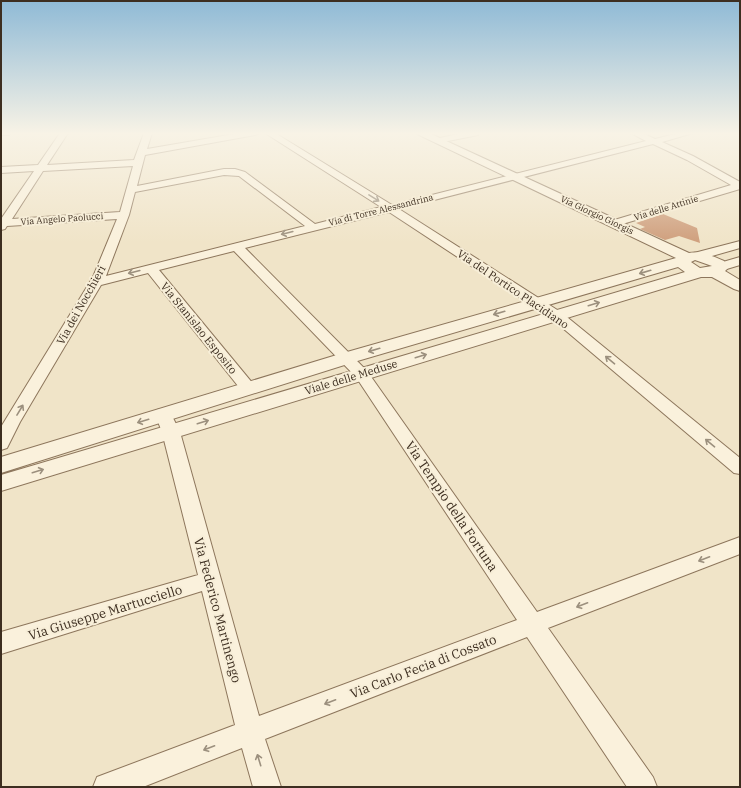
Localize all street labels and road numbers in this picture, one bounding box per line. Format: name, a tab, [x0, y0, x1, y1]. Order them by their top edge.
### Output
street label: Via di Torre Alessandrina	[327, 191, 434, 228]
street label: Via delle Attinie	[632, 192, 700, 223]
street label: Via Giorgio Giorgis	[559, 193, 636, 236]
street label: Via Angelo Paolucci	[20, 210, 104, 227]
street label: Via del Portico Placidiano	[454, 246, 572, 332]
street label: Via dei Nocchieri	[53, 263, 109, 347]
street label: Via Stanislao Esposito	[158, 279, 240, 377]
street label: Viale delle Meduse	[303, 356, 399, 398]
street label: Via Tempio della Fortuna	[402, 438, 502, 575]
street label: Via Federico Martinengo	[190, 536, 245, 685]
street label: Via Giuseppe Martucciello	[26, 581, 184, 644]
street label: Via Carlo Fecia di Cossato	[347, 631, 499, 702]

